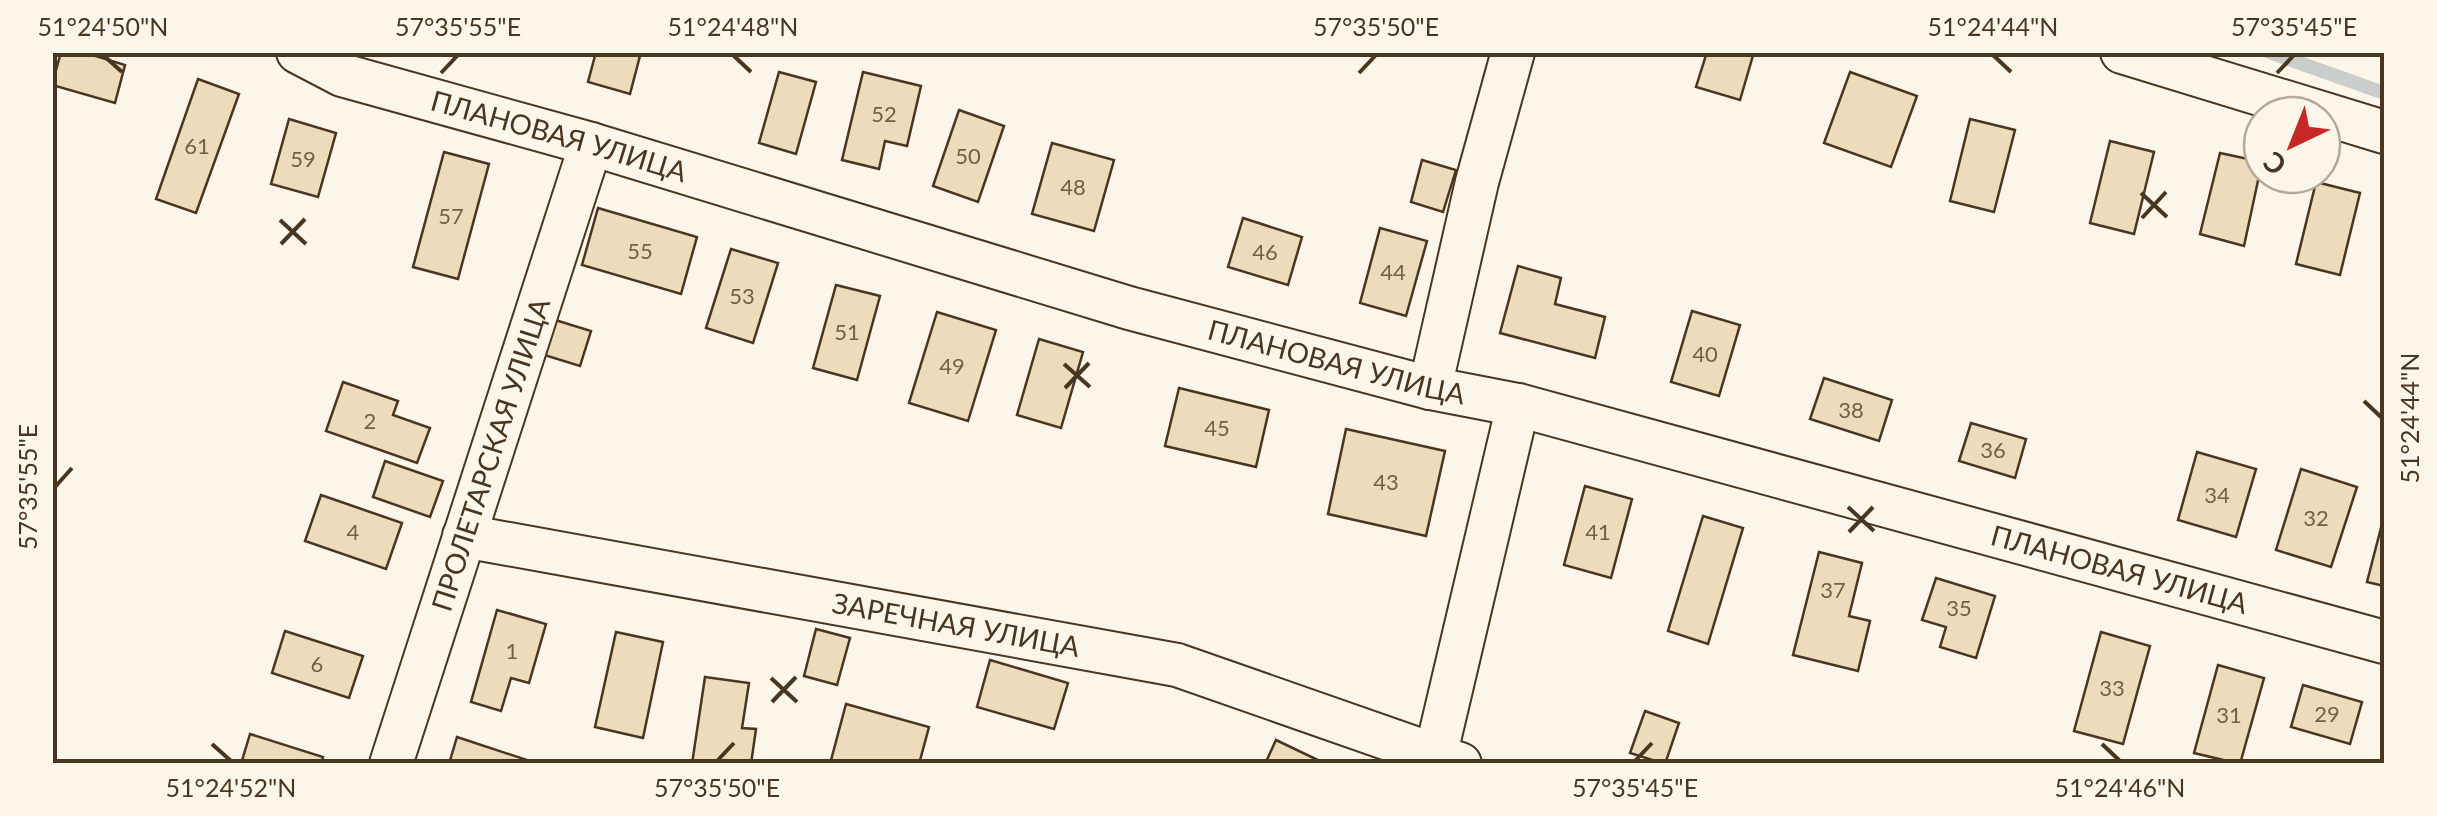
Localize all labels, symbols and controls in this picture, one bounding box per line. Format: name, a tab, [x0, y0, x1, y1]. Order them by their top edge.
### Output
text: 51°24'50"N	[38, 11, 168, 41]
text: 57°35'55"E	[395, 11, 521, 41]
text: 51°24'48"N	[668, 11, 798, 41]
text: 57°35'50"E	[1313, 11, 1439, 41]
text: 51°24'44"N	[1928, 11, 2058, 41]
text: 57°35'45"E	[2231, 11, 2357, 41]
street label: ПЛАНОВАЯ УЛИЦА	[427, 83, 691, 188]
north arrow	[2242, 95, 2342, 195]
house number: 52	[871, 100, 897, 127]
house number: 61	[184, 132, 210, 159]
house number: 50	[955, 142, 981, 169]
house number: 59	[290, 145, 316, 172]
text: С	[2256, 145, 2293, 183]
house number: 48	[1060, 173, 1086, 200]
house number: 57	[438, 202, 464, 229]
house number: 55	[627, 237, 653, 264]
house number: 46	[1252, 238, 1278, 265]
house number: 44	[1380, 258, 1406, 285]
house number: 53	[729, 282, 755, 309]
street label: ПРОЛЕТАРСКАЯ УЛИЦА	[423, 294, 556, 615]
street label: ПЛАНОВАЯ УЛИЦА	[1204, 312, 1468, 410]
house number: 51	[834, 318, 860, 345]
house number: 40	[1692, 340, 1718, 367]
house number: 49	[939, 352, 965, 379]
text: 51°24'44"N	[2394, 353, 2424, 483]
house number: 38	[1838, 396, 1864, 423]
house number: 2	[364, 407, 376, 434]
house number: 45	[1204, 414, 1230, 441]
text: 57°35'55"E	[12, 424, 42, 550]
house number: 36	[1980, 436, 2006, 463]
house number: 43	[1373, 468, 1399, 495]
house number: 34	[2204, 481, 2230, 508]
house number: 32	[2303, 504, 2329, 531]
street label: ПЛАНОВАЯ УЛИЦА	[1988, 517, 2252, 620]
house number: 4	[347, 518, 360, 545]
house number: 41	[1585, 518, 1611, 545]
house number: 37	[1820, 576, 1846, 603]
street label: ЗАРЕЧНАЯ УЛИЦА	[830, 585, 1083, 663]
house number: 35	[1946, 594, 1972, 621]
house number: 1	[506, 637, 518, 664]
house number: 6	[311, 650, 323, 677]
house number: 33	[2099, 674, 2125, 701]
house number: 29	[2314, 700, 2340, 727]
house number: 31	[2216, 701, 2242, 728]
text: 51°24'52"N	[166, 772, 296, 802]
text: 57°35'50"E	[654, 772, 780, 802]
text: 57°35'45"E	[1572, 772, 1698, 802]
text: 51°24'46"N	[2055, 772, 2185, 802]

